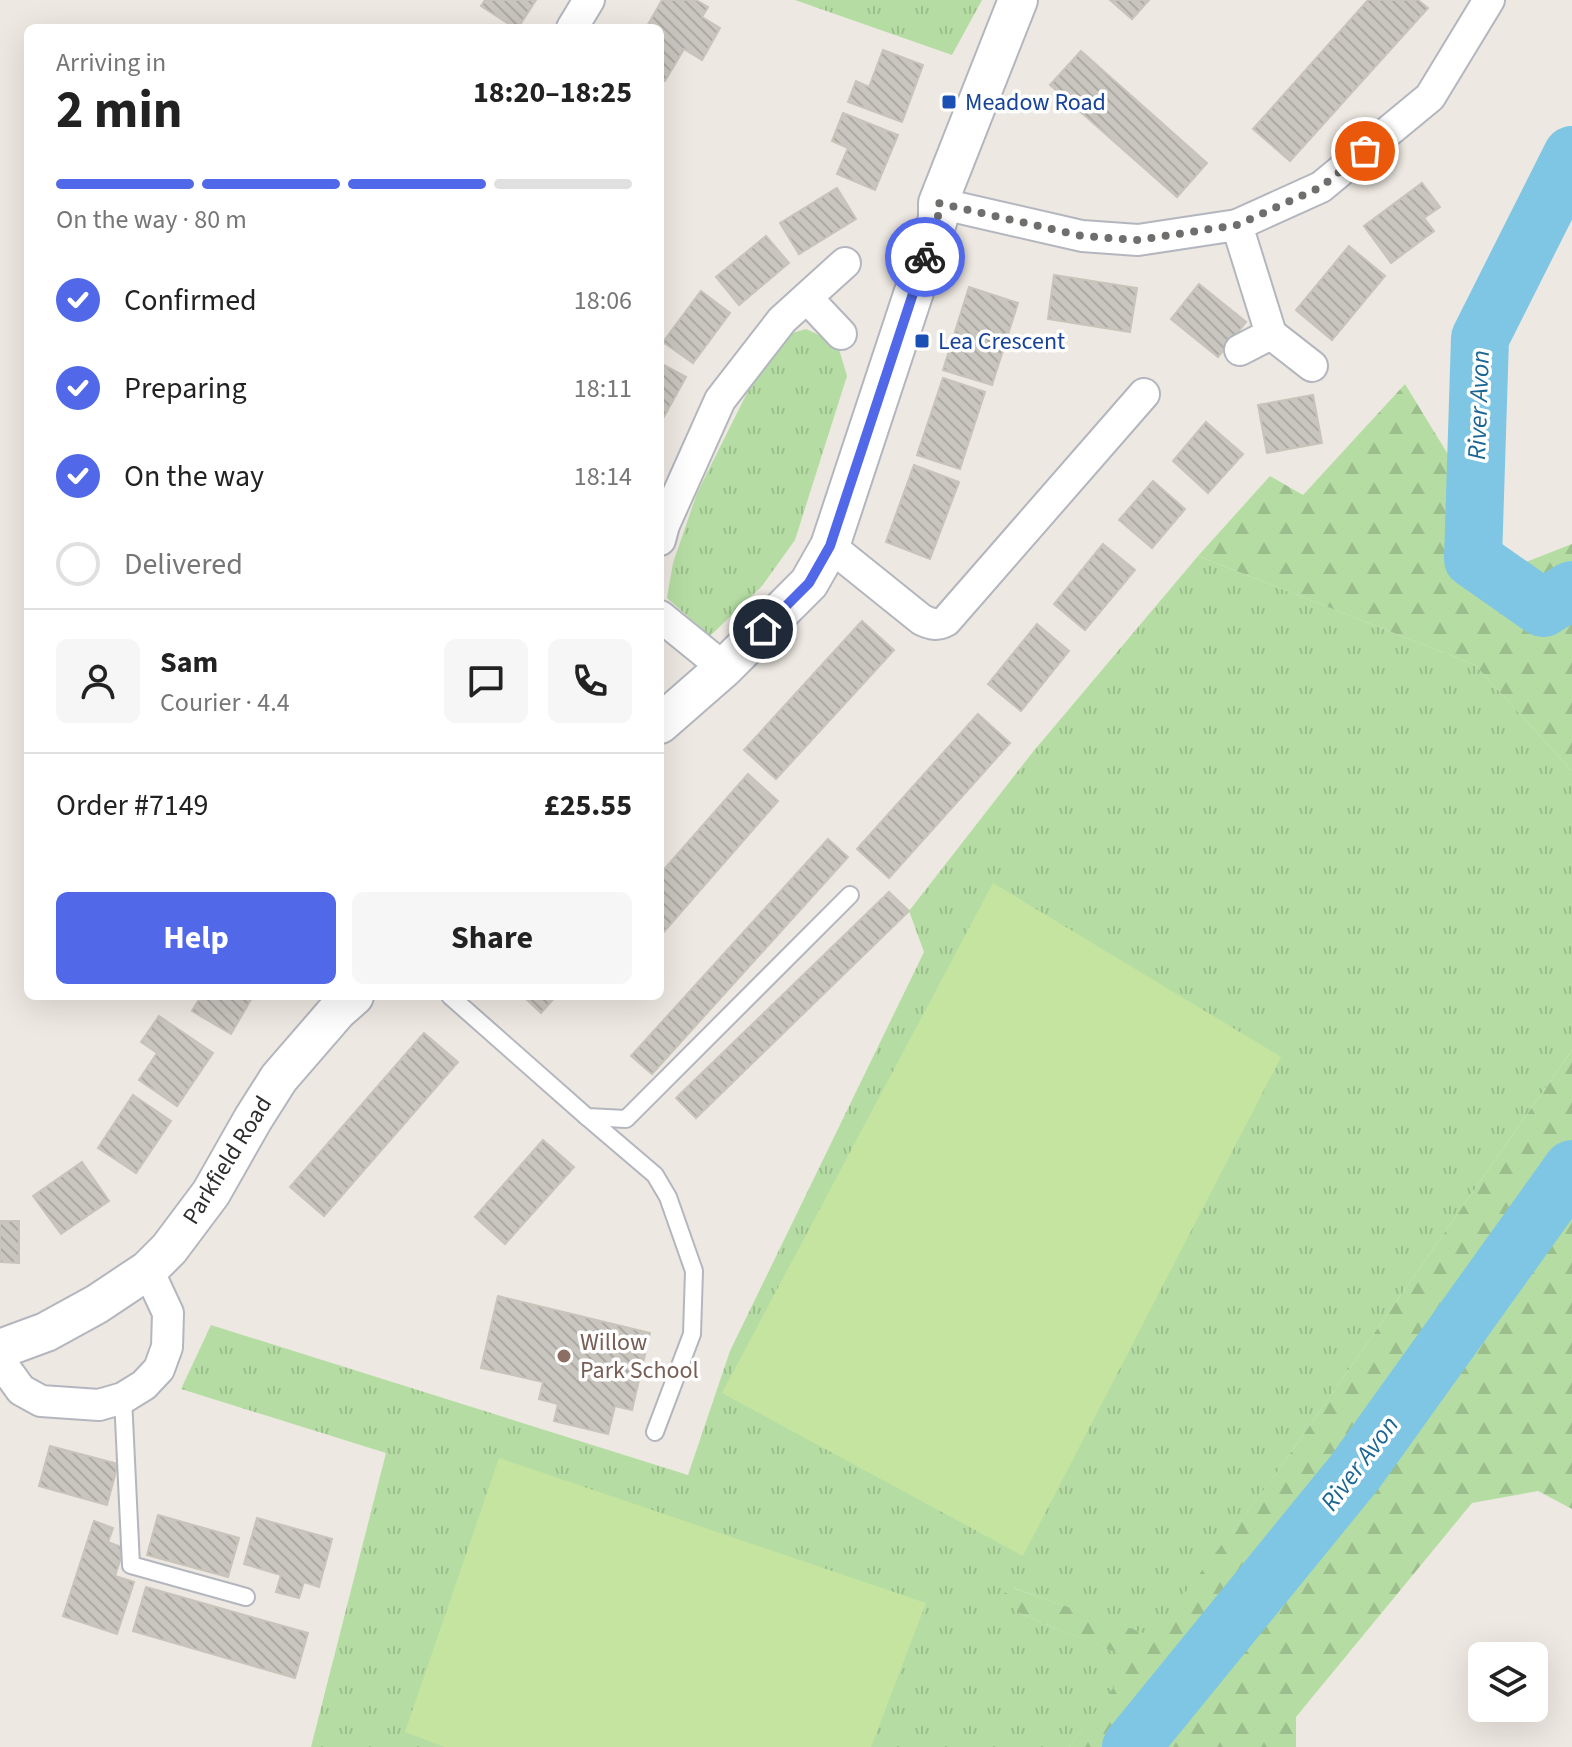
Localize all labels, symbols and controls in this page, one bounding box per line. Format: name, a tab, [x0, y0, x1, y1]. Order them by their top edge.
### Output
text: Arriving in	[56, 44, 166, 81]
text: 18:20–18:25	[473, 71, 632, 114]
text: 2 min	[56, 74, 183, 148]
place label: Meadow Road	[965, 85, 1106, 120]
marker: Meadow Road	[940, 93, 958, 111]
pin	[1331, 117, 1399, 185]
icon: bag	[1343, 129, 1387, 173]
text: On the way · 80 m	[56, 201, 247, 238]
courier	[885, 217, 965, 297]
icon: bike	[903, 235, 947, 279]
icon: check	[56, 278, 100, 322]
text: Confirmed	[124, 279, 257, 322]
text: 18:06	[574, 282, 632, 319]
place label: Lea Crescent	[938, 324, 1065, 359]
marker: Lea Crescent	[913, 332, 931, 350]
water label: River Avon	[1458, 349, 1499, 461]
icon: check	[56, 366, 100, 410]
text: Preparing	[124, 367, 247, 410]
text: 18:11	[574, 370, 632, 407]
icon: check	[56, 454, 100, 498]
text: On the way	[124, 455, 264, 498]
text: 18:14	[574, 458, 632, 495]
text: Delivered	[124, 543, 243, 586]
pin	[729, 595, 797, 663]
icon: home	[741, 607, 785, 651]
button: person	[56, 639, 140, 723]
button: chat	[444, 639, 528, 723]
button: phone	[548, 639, 632, 723]
text: Sam	[160, 641, 218, 684]
text: Courier · 4.4	[160, 684, 290, 721]
text: Order #7149	[56, 784, 209, 827]
text: £25.55	[544, 784, 632, 827]
button: Help	[56, 892, 336, 984]
button: Share	[352, 892, 632, 984]
street label: Parkfield Road	[174, 1089, 281, 1231]
place label: Willow Park School	[580, 1325, 699, 1388]
marker: Willow Park School	[555, 1347, 573, 1365]
water label: River Avon	[1311, 1408, 1407, 1518]
map controls	[1468, 1642, 1548, 1722]
button: layers	[1468, 1642, 1548, 1722]

